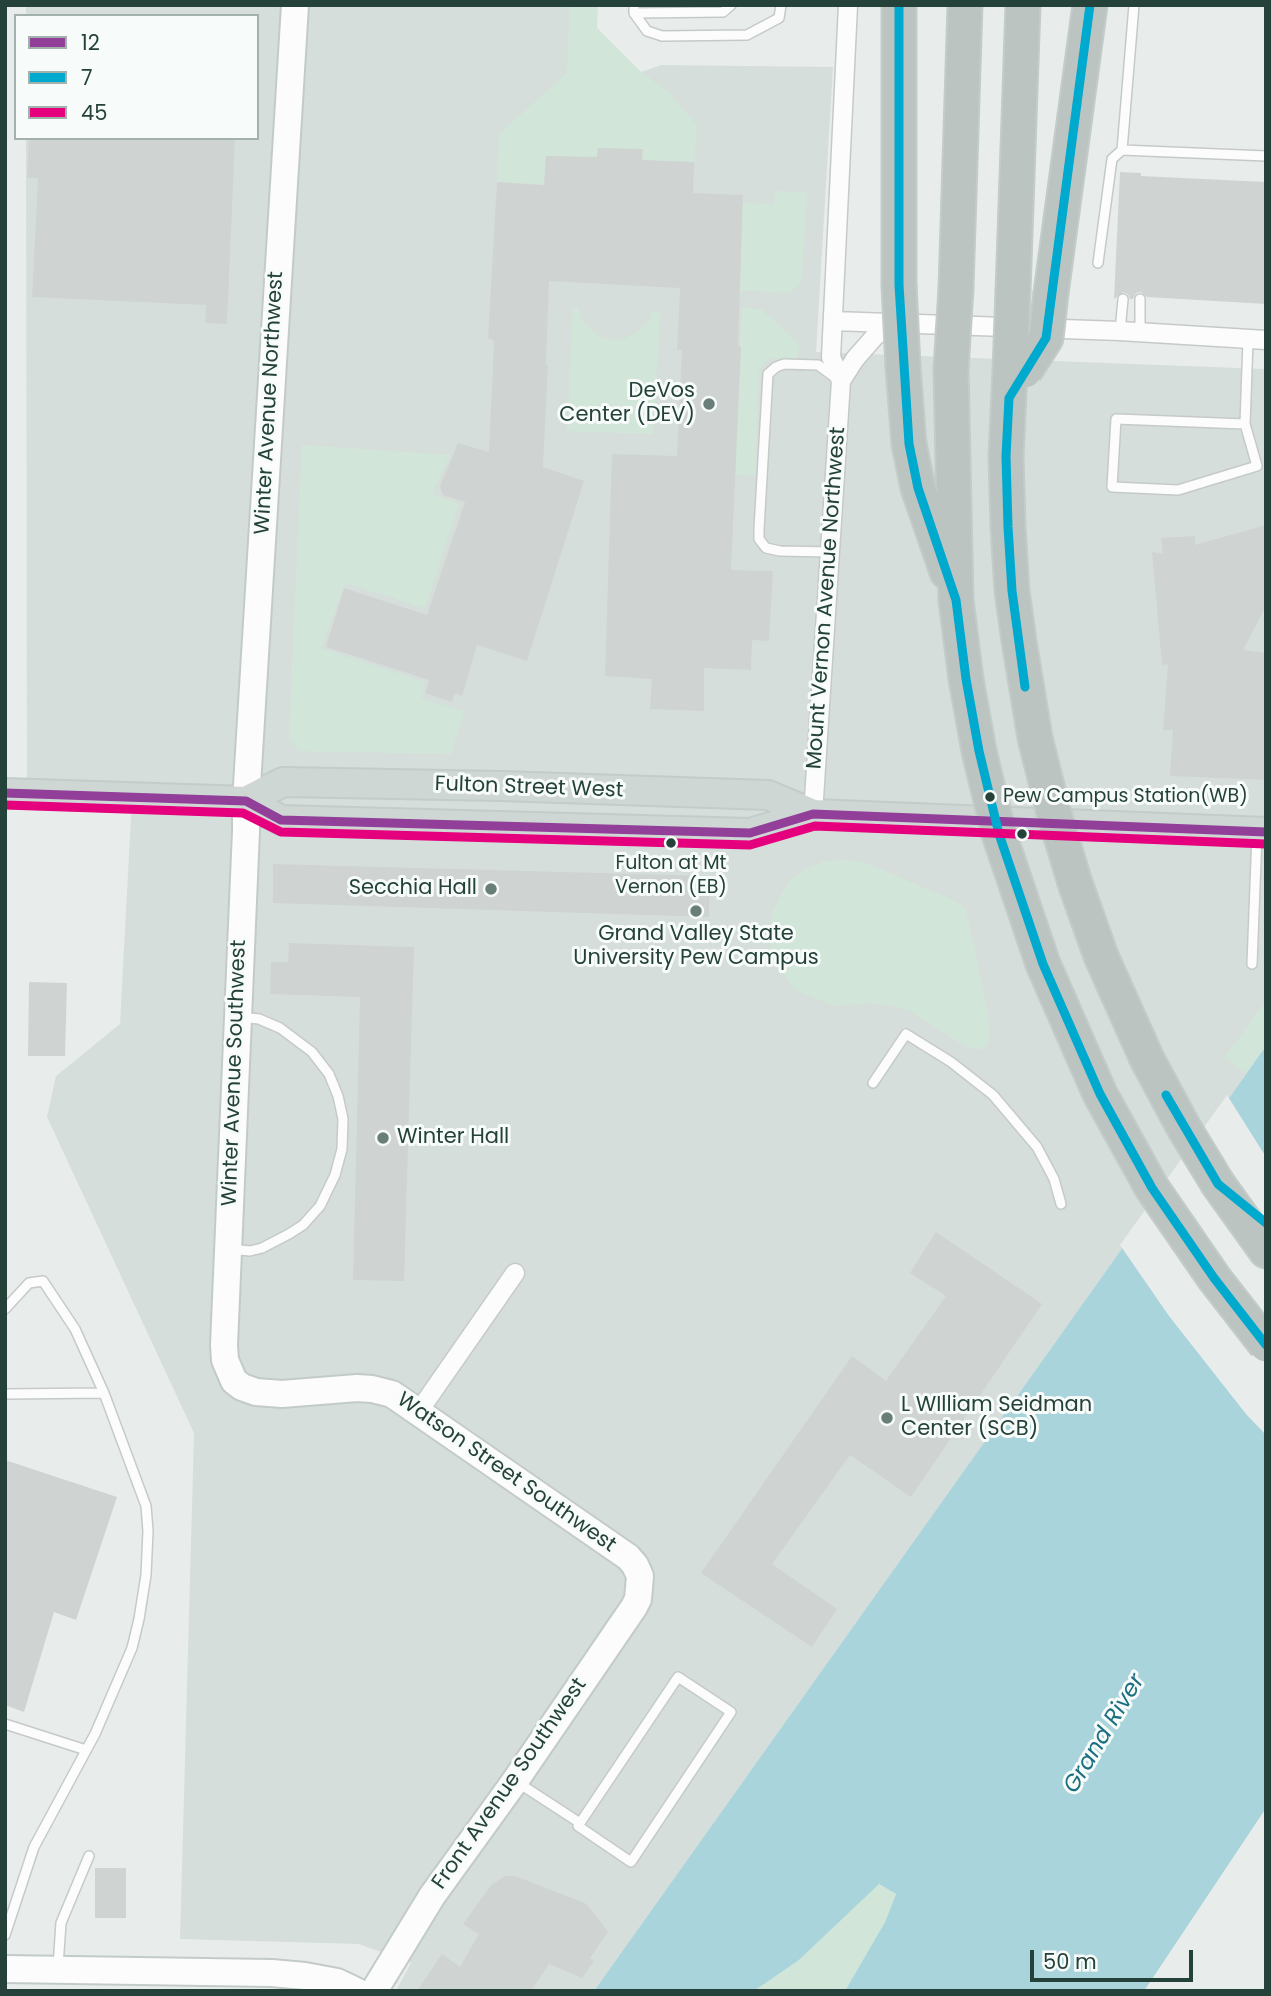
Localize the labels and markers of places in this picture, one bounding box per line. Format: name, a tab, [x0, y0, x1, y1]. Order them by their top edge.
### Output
place label: DeVos Center (DEV)	[559, 379, 695, 429]
marker: DeVos Center (DEV)	[701, 396, 717, 412]
place label: Pew Campus Station(WB)	[1003, 786, 1248, 808]
marker: Pew Campus Station(WB)	[983, 790, 997, 804]
unlabelled marker	[1015, 827, 1029, 841]
marker: Fulton at Mt Vernon (EB)	[664, 836, 678, 850]
place label: Fulton at Mt Vernon (EB)	[615, 853, 727, 897]
place label: Secchia Hall	[349, 876, 477, 902]
marker: Secchia Hall	[483, 881, 499, 897]
marker: Grand Valley State University Pew Campus	[688, 903, 704, 919]
place label: Grand Valley State University Pew Campus	[573, 922, 819, 972]
place label: Winter Hall	[397, 1125, 509, 1151]
marker: Winter Hall	[375, 1130, 391, 1146]
place label: L WIlliam Seidman Center (SCB)	[901, 1393, 1092, 1443]
marker: L WIlliam Seidman Center (SCB)	[879, 1410, 895, 1426]

